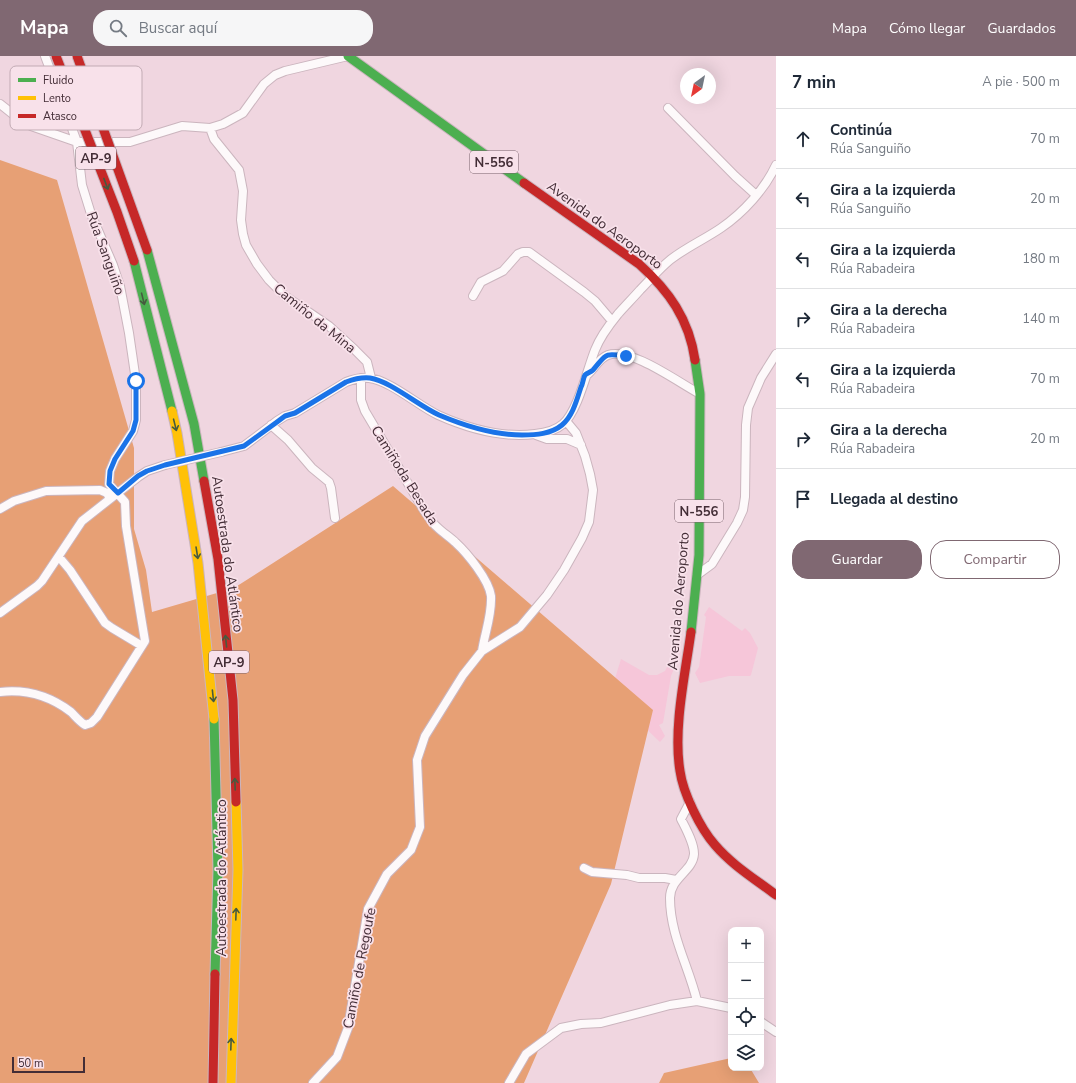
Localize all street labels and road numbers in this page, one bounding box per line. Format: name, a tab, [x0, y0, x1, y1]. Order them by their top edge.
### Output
road number: AP-9	[76, 147, 116, 169]
road number: N-556	[470, 151, 518, 173]
street label: Avenida do Aeroporto	[543, 177, 667, 274]
street label: Rúa Sanguiño	[82, 209, 129, 298]
street label: Camiño da Mina	[269, 279, 360, 358]
street label: Camiñoda Besada	[366, 422, 443, 528]
street label: Autoestrada do Atlántico	[207, 475, 248, 634]
road number: N-556	[675, 500, 723, 522]
street label: Avenida do Aeroporto	[663, 531, 694, 671]
road number: AP-9	[209, 651, 249, 673]
street label: Autoestrada do Atlántico	[212, 799, 231, 957]
street label: Camiño de Regoufe	[338, 906, 381, 1030]

